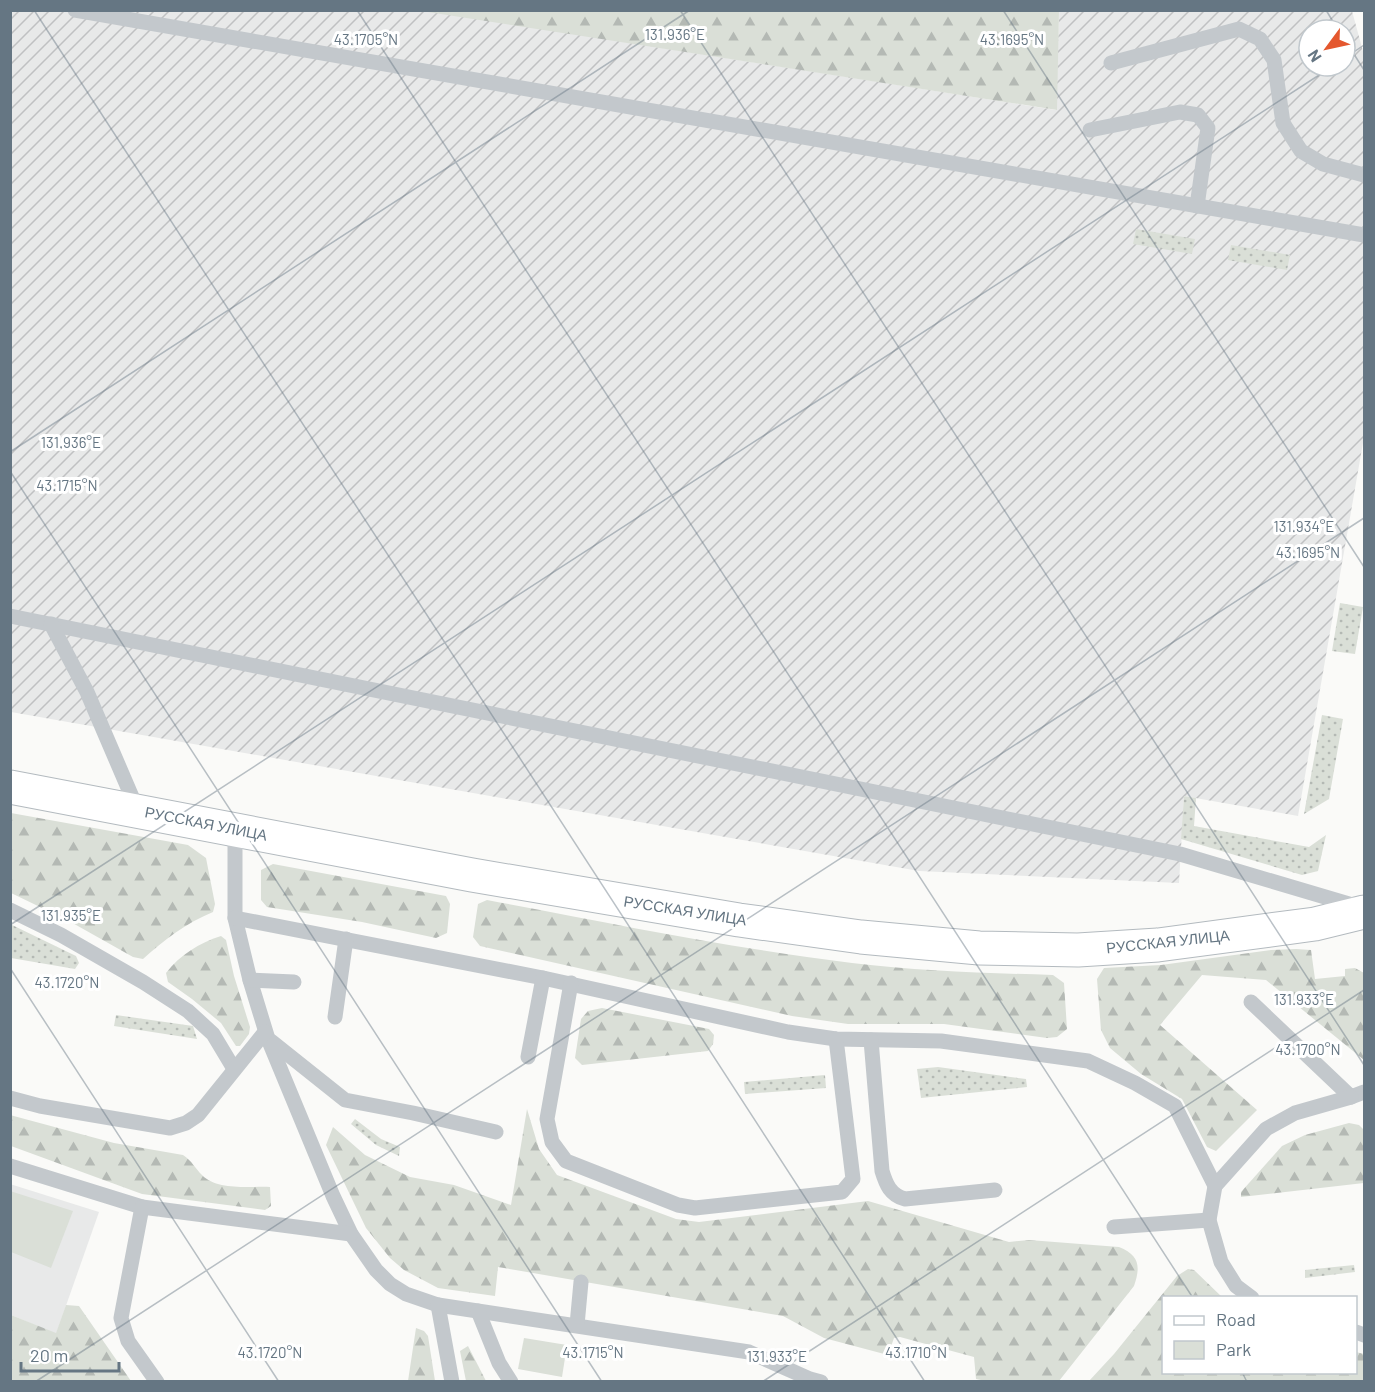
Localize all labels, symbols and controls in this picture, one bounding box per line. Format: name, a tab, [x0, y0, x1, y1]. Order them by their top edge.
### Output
north arrow	[1297, 18, 1357, 78]
text: 131.936°E	[645, 25, 705, 43]
text: 43.1705°N	[334, 30, 398, 48]
text: 43.1695°N	[980, 30, 1044, 48]
text: N	[1303, 47, 1325, 66]
text: 131.936°E	[41, 433, 101, 451]
text: 43.1715°N	[36, 476, 98, 494]
text: 131.934°E	[1274, 517, 1334, 535]
text: 43.1695°N	[1276, 543, 1340, 561]
street label: РУССКАЯ УЛИЦА	[144, 802, 269, 844]
street label: РУССКАЯ УЛИЦА	[622, 891, 748, 929]
text: 131.935°E	[41, 906, 101, 924]
street label: РУССКАЯ УЛИЦА	[1105, 926, 1231, 956]
text: 43.1720°N	[35, 973, 99, 991]
text: 131.933°E	[1274, 990, 1334, 1008]
text: 43.1700°N	[1275, 1040, 1341, 1058]
legend	[1162, 1296, 1357, 1374]
text: Road	[1216, 1308, 1256, 1330]
scale bar	[21, 1335, 118, 1373]
text: Park	[1216, 1338, 1251, 1360]
text: 43.1720°N	[238, 1343, 302, 1361]
text: 43.1715°N	[562, 1343, 624, 1361]
text: 43.1710°N	[885, 1343, 947, 1361]
text: 20 m	[30, 1344, 68, 1366]
text: 131.933°E	[747, 1347, 807, 1365]

